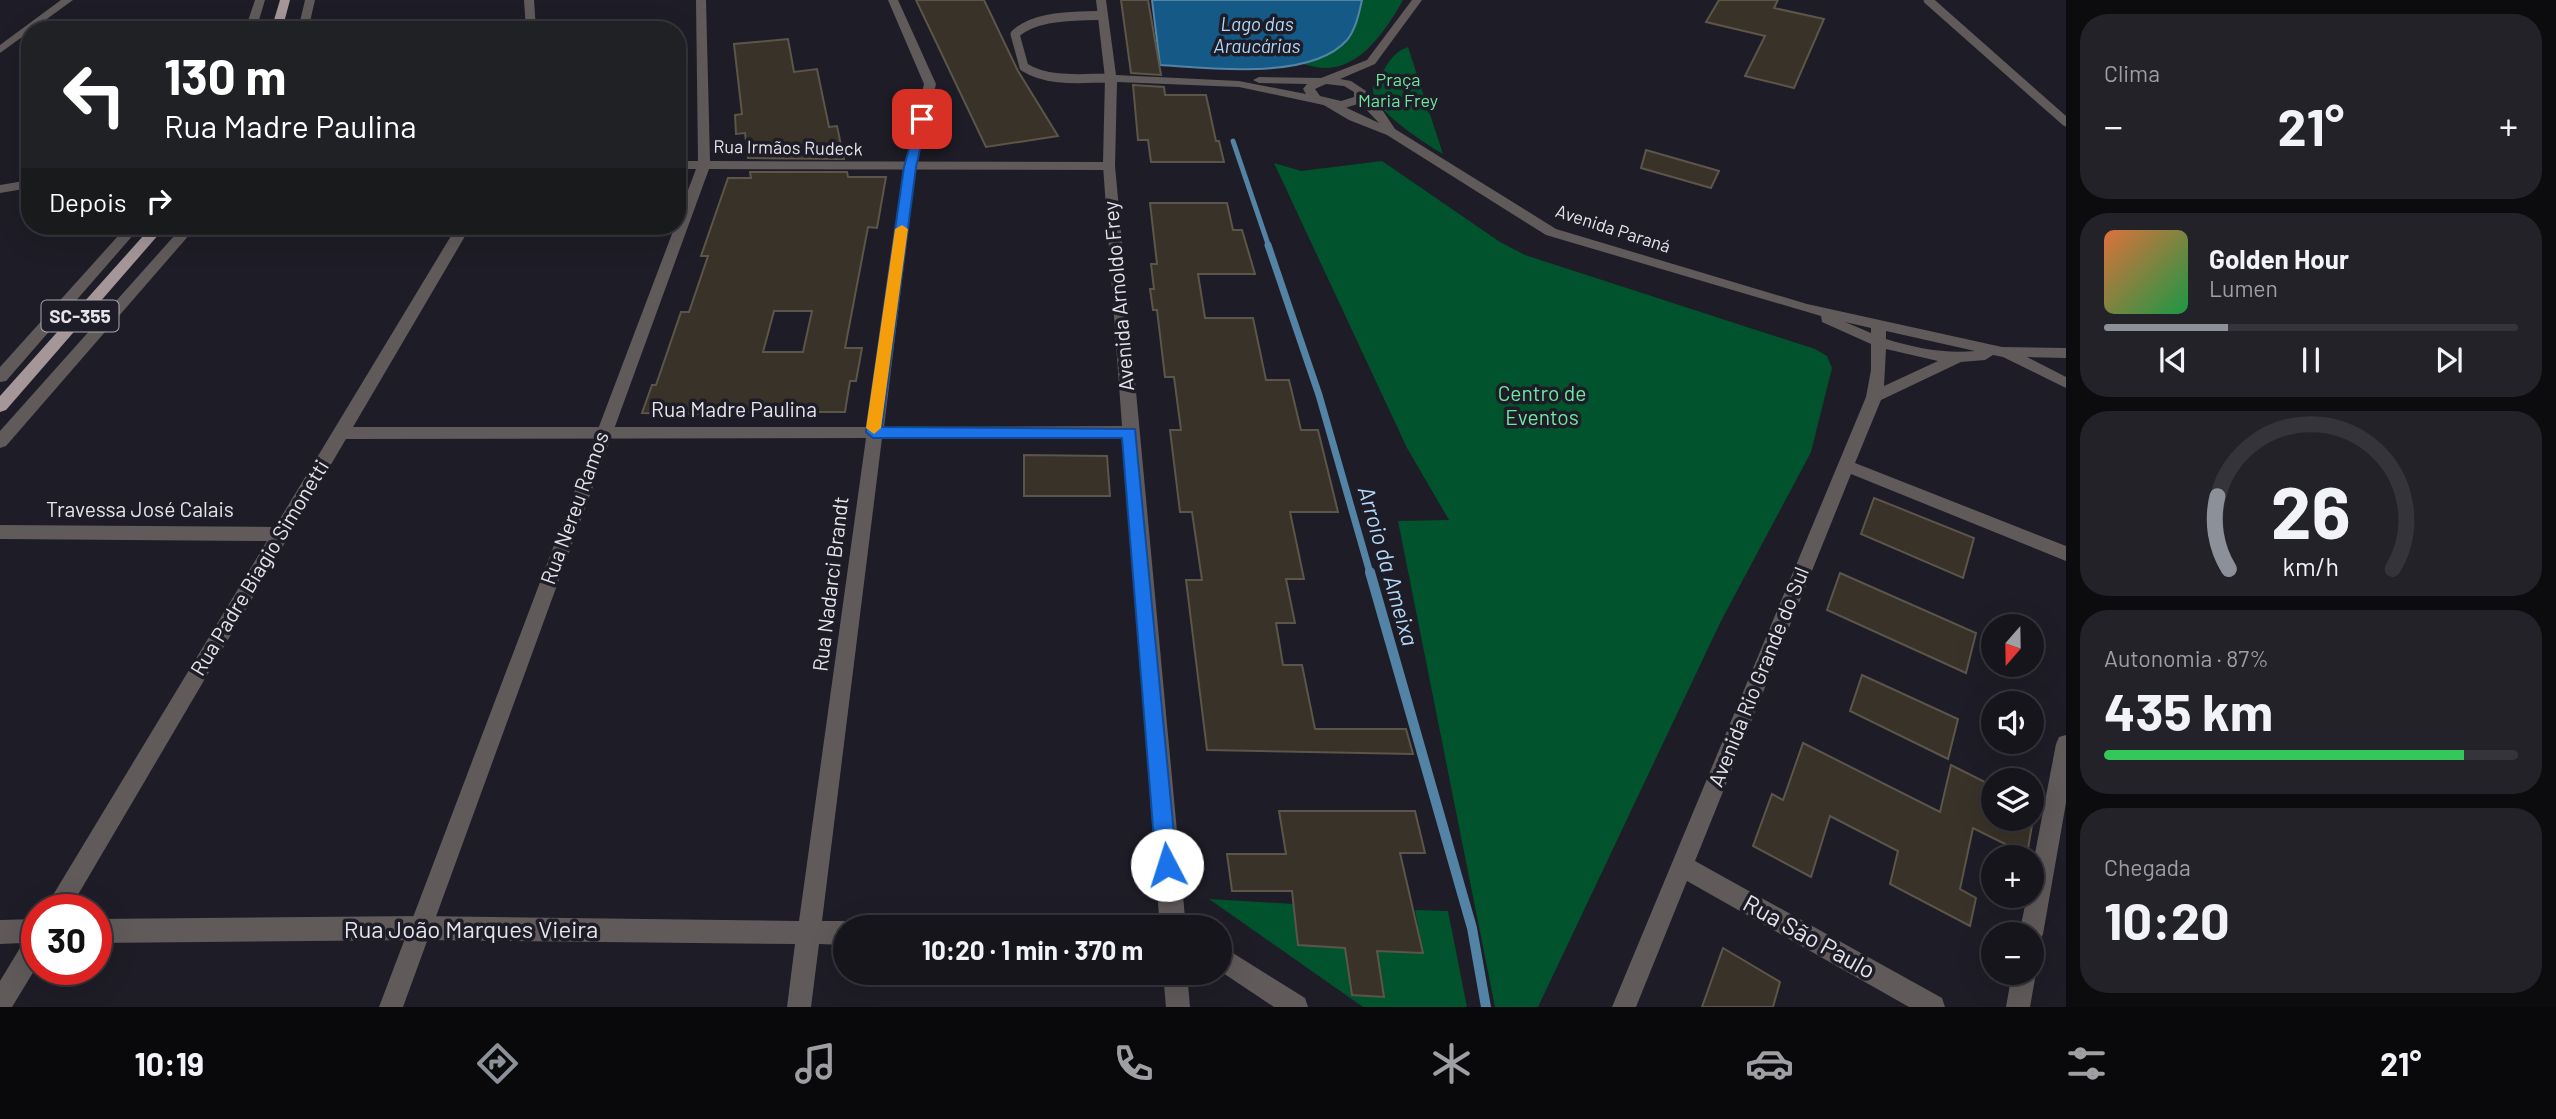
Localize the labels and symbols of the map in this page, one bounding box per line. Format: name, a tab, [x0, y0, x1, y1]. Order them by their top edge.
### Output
water label: Lago das Araucárias	[1214, 12, 1301, 57]
park label: Praça Maria Frey	[1358, 68, 1438, 111]
pin	[892, 89, 952, 149]
street label: Rua Irmãos Rudeck	[713, 135, 863, 159]
street label: Avenida Paraná	[1553, 199, 1674, 257]
street label: Avenida Arnoldo Frey	[1097, 200, 1138, 392]
road number: SC-355	[42, 300, 119, 332]
park label: Centro de Eventos	[1498, 380, 1586, 429]
street label: Rua Madre Paulina	[651, 396, 817, 421]
street label: Rua Nereu Ramos	[534, 428, 613, 587]
street label: Rua Padre Biagio Simonetti	[184, 455, 333, 680]
water label: Arroio da Ameixa	[1353, 483, 1425, 649]
street label: Rua Nadarci Brandt	[806, 495, 853, 673]
street label: Travessa José Calais	[46, 496, 234, 521]
street label: Avenida Rio Grande do Sul	[1702, 563, 1813, 790]
north arrow	[1981, 614, 2044, 677]
position arrow	[1130, 828, 1204, 902]
street label: Rua São Paulo	[1739, 888, 1881, 984]
speed limit sign: 30	[21, 894, 112, 985]
street label: Rua João Marques Vieira	[344, 914, 598, 943]

